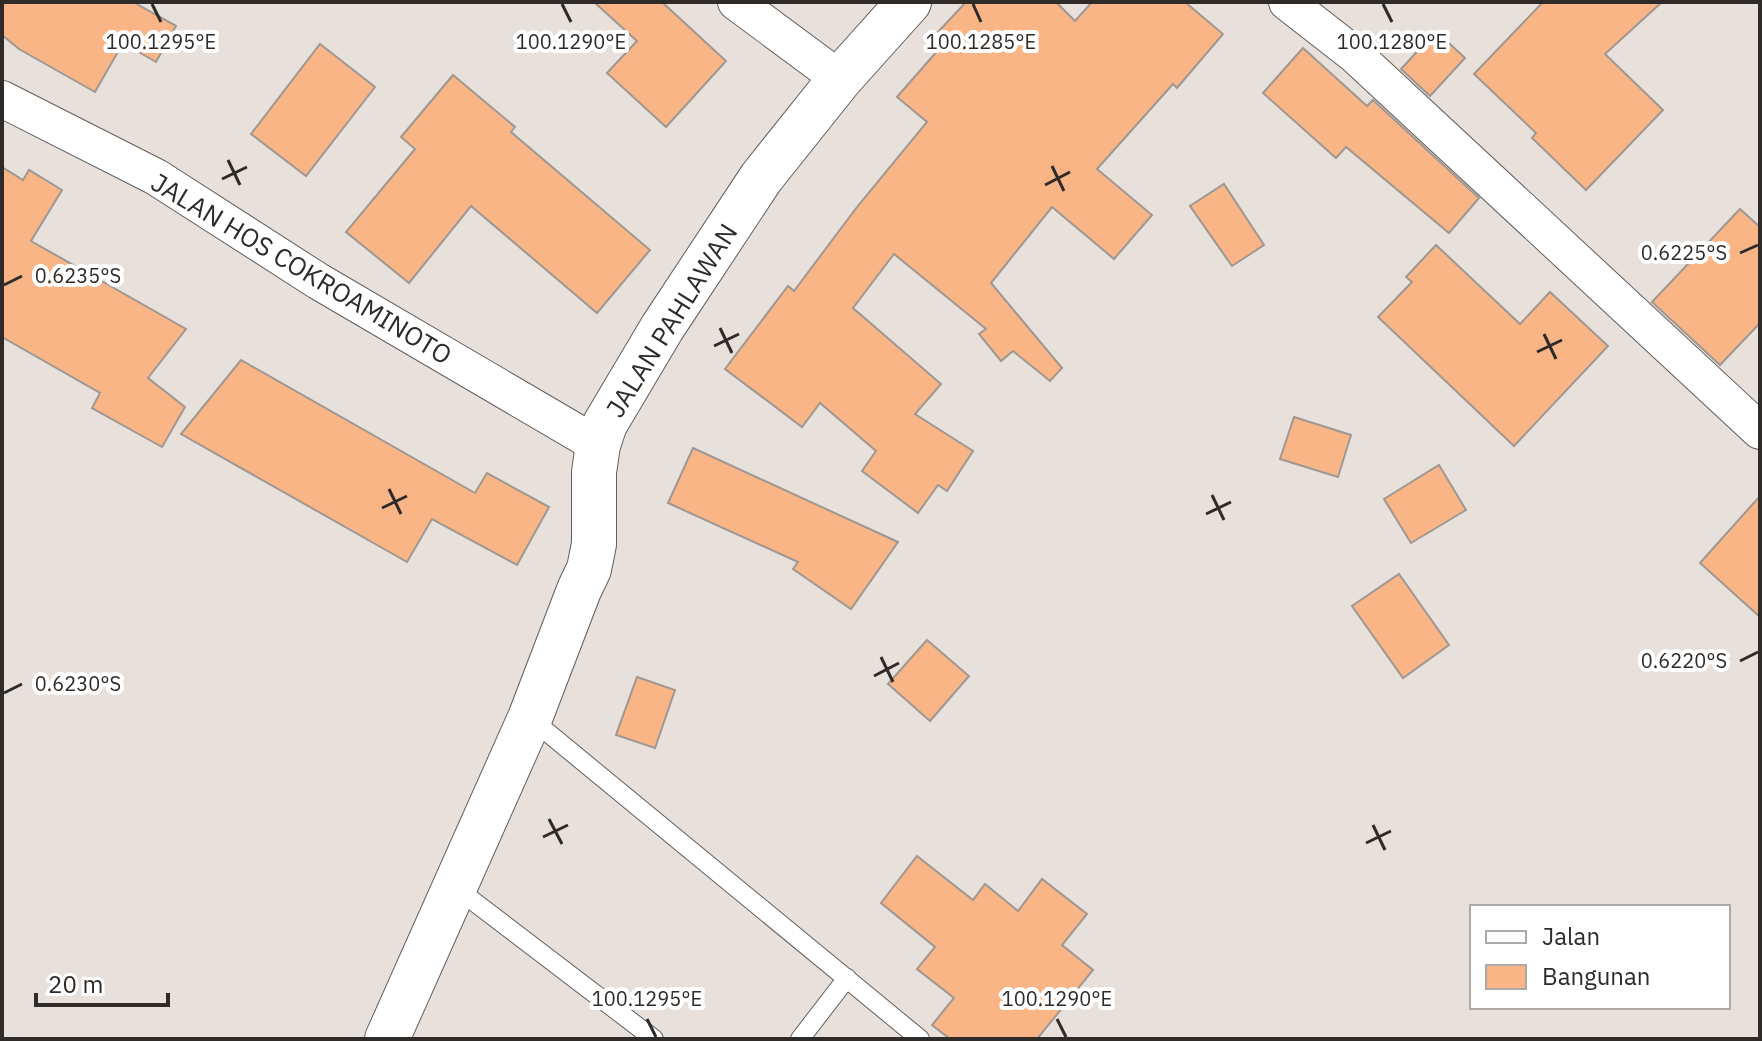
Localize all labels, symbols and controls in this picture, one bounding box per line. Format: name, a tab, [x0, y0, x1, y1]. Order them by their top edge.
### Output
text: 100.1295°E	[106, 28, 216, 55]
text: 100.1290°E	[516, 28, 626, 55]
text: 100.1285°E	[926, 28, 1036, 55]
text: 100.1280°E	[1337, 28, 1447, 55]
street label: JALAN HOS COKROAMINOTO	[145, 165, 459, 371]
street label: JALAN PAHLAWAN	[598, 217, 744, 423]
text: 0.6225°S	[1641, 239, 1727, 266]
text: 0.6235°S	[35, 262, 121, 289]
text: 0.6220°S	[1641, 647, 1727, 674]
text: 0.6230°S	[35, 670, 121, 697]
legend	[1470, 905, 1730, 1009]
text: Jalan	[1542, 920, 1600, 952]
scale bar	[36, 957, 168, 1007]
text: Bangunan	[1542, 960, 1650, 992]
text: 20 m	[48, 968, 103, 1000]
text: 100.1295°E	[592, 985, 702, 1012]
text: 100.1290°E	[1002, 985, 1112, 1012]

